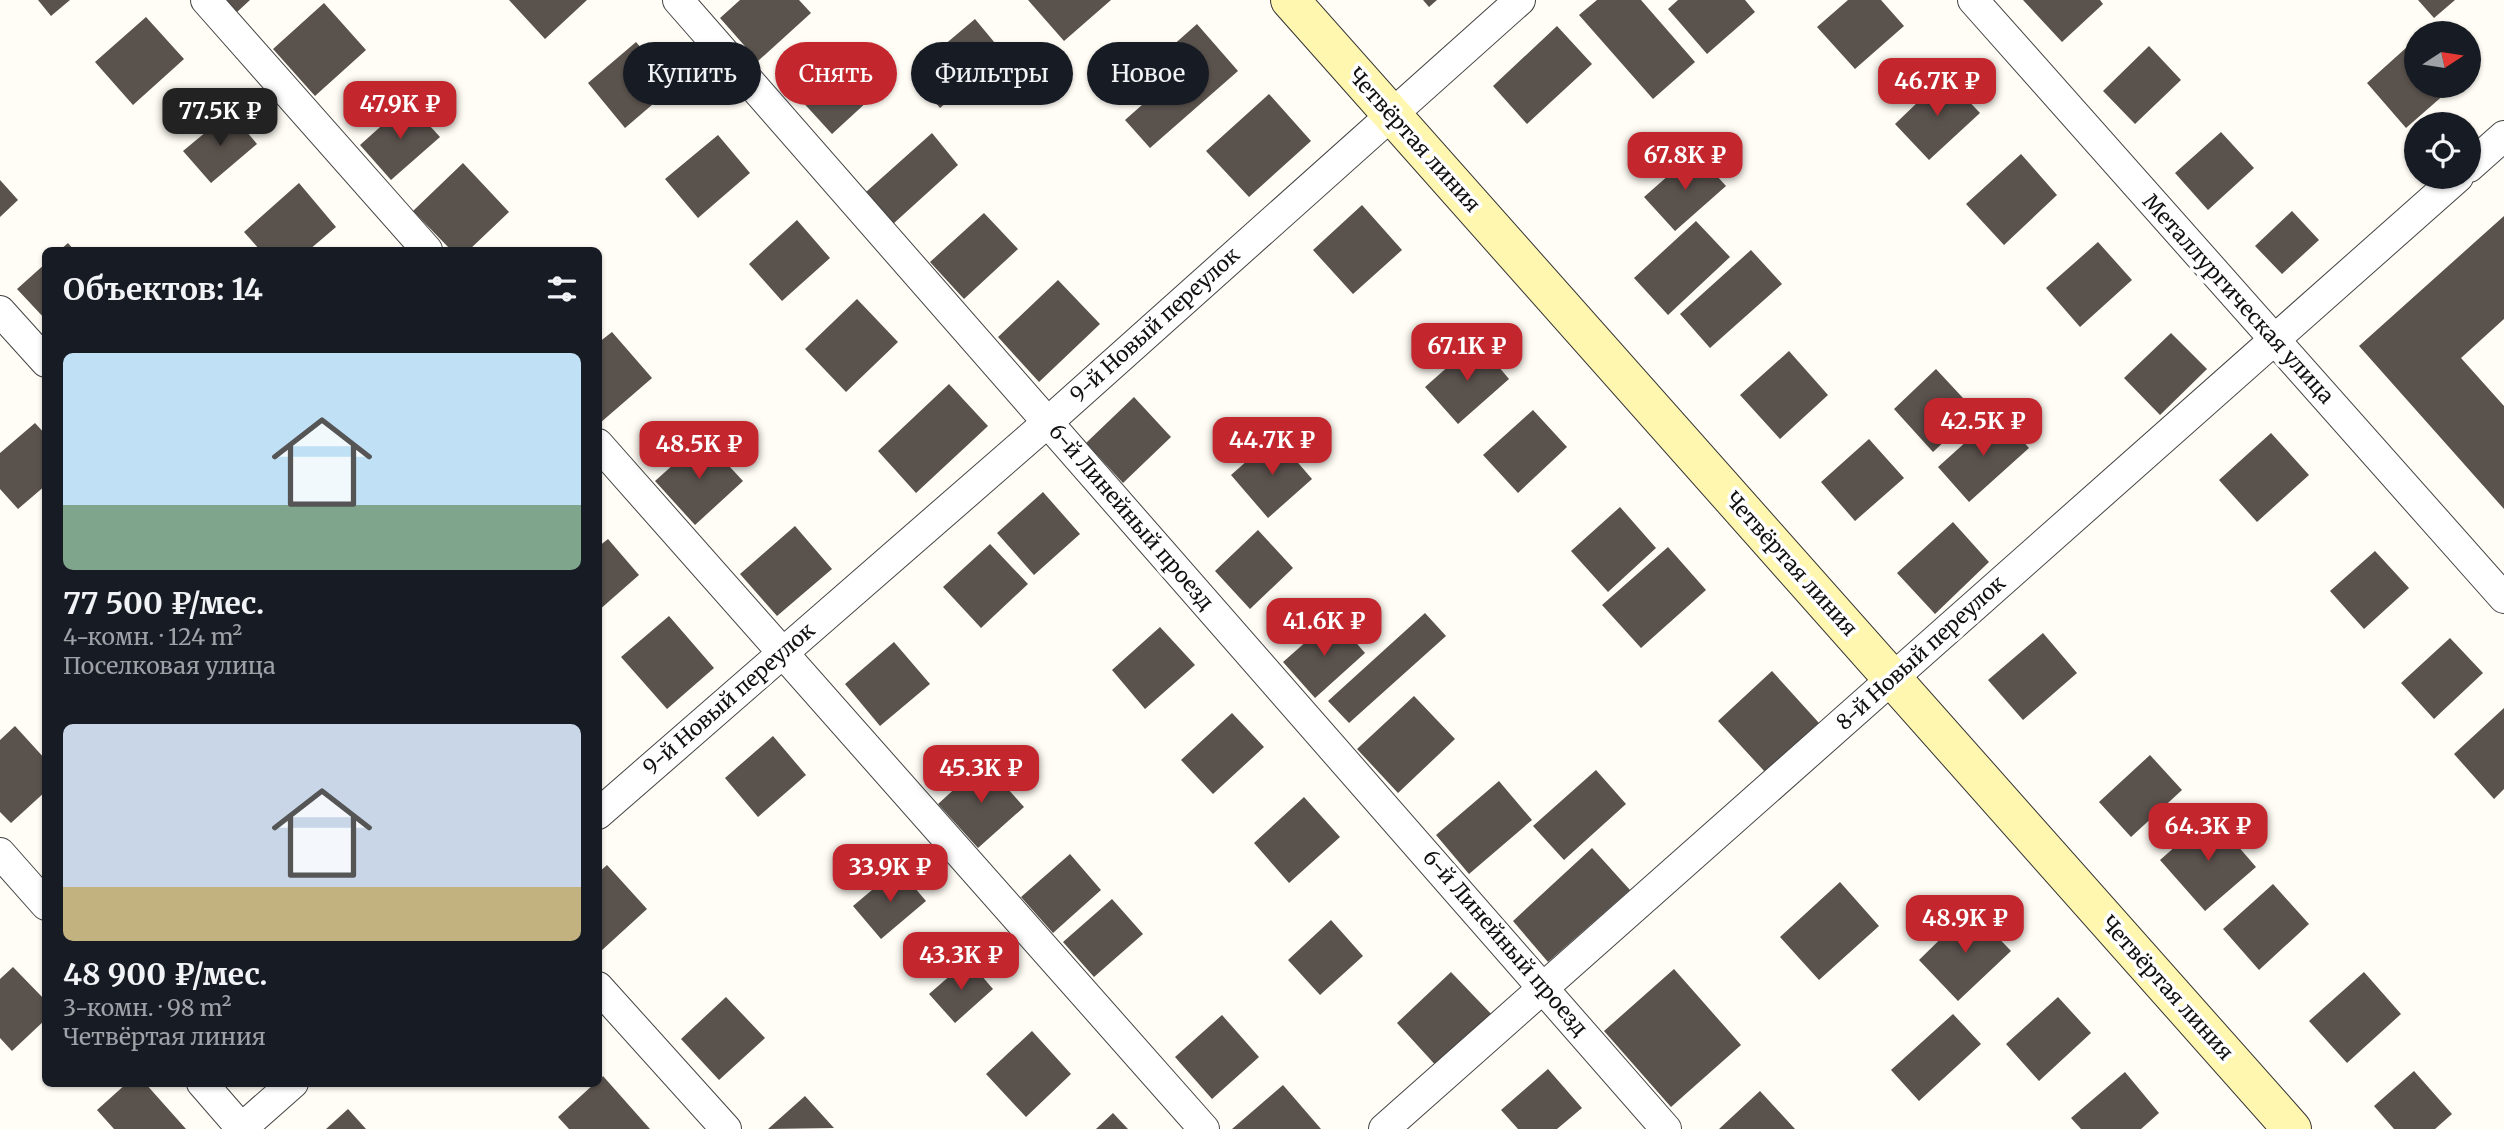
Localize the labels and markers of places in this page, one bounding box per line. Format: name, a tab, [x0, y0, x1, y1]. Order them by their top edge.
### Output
pin: 46.7K ₽	[1872, 58, 2002, 118]
pin: 47.9K ₽	[335, 82, 465, 141]
pin: 77.5K ₽	[155, 88, 285, 148]
pin: 67.8K ₽	[1620, 132, 1750, 192]
pin: 67.1K ₽	[1402, 324, 1532, 383]
pin: 42.5K ₽	[1918, 398, 2048, 458]
pin: 44.7K ₽	[1207, 418, 1337, 477]
pin: 48.5K ₽	[634, 421, 764, 481]
pin: 41.6K ₽	[1259, 598, 1389, 658]
pin: 45.3K ₽	[916, 746, 1046, 805]
pin: 64.3K ₽	[2143, 804, 2273, 863]
pin: 33.9K ₽	[825, 844, 955, 904]
pin: 48.9K ₽	[1900, 895, 2030, 955]
pin: 43.3K ₽	[896, 932, 1026, 992]

